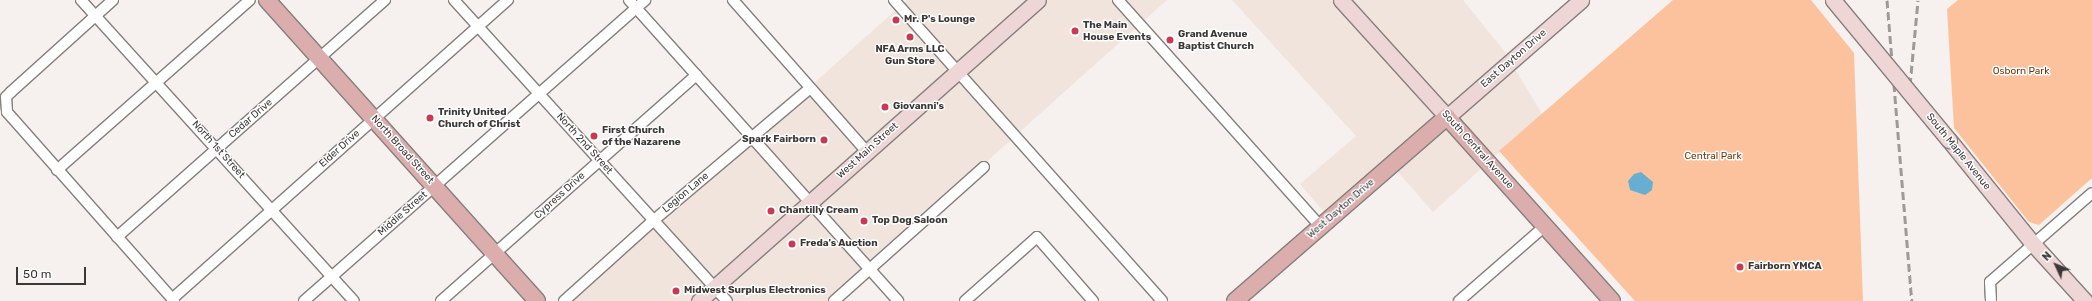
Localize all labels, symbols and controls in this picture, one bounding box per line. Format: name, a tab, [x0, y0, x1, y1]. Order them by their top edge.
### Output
place label: Mr. P's Lounge	[904, 14, 975, 26]
marker: Mr. P's Lounge	[891, 15, 901, 25]
place label: The Main House Events	[1083, 19, 1151, 42]
marker: The Main House Events	[1070, 26, 1080, 36]
street label: East Dayton Drive	[1479, 27, 1549, 91]
place label: Grand Avenue Baptist Church	[1178, 28, 1254, 52]
marker: NFA Arms LLC Gun Store	[905, 32, 915, 42]
marker: Grand Avenue Baptist Church	[1165, 35, 1175, 45]
place label: NFA Arms LLC Gun Store	[875, 43, 945, 66]
park label: Osborn Park	[1993, 66, 2049, 78]
street label: Cedar Drive	[227, 97, 275, 141]
place label: Giovanni's	[893, 101, 944, 113]
marker: Giovanni's	[880, 102, 890, 112]
place label: Trinity United Church of Christ	[438, 106, 521, 130]
street label: South Central Avenue	[1439, 108, 1515, 192]
street label: North 2nd Street	[553, 111, 615, 177]
street label: South Maple Avenue	[1923, 111, 1993, 193]
street label: North Broad Street	[368, 113, 436, 187]
marker: Trinity United Church of Christ	[425, 113, 435, 123]
street label: North 1st Street	[189, 119, 247, 181]
street label: West Main Street	[835, 120, 901, 182]
place label: First Church of the Nazarene	[602, 124, 681, 148]
street label: Elder Drive	[317, 128, 363, 170]
marker: First Church of the Nazarene	[589, 131, 599, 141]
place label: Spark Fairborn	[742, 134, 816, 146]
marker: Spark Fairborn	[819, 135, 829, 145]
park label: Central Park	[1684, 151, 1742, 163]
street label: Cypress Drive	[532, 170, 588, 222]
street label: Legion Lane	[660, 170, 712, 216]
street label: West Dayton Drive	[1305, 177, 1377, 241]
street label: Middle Street	[376, 189, 430, 239]
place label: Chantilly Cream	[779, 205, 859, 217]
marker: Chantilly Cream	[766, 206, 776, 216]
place label: Top Dog Saloon	[872, 215, 948, 227]
marker: Top Dog Saloon	[859, 216, 869, 226]
place label: Freda's Auction	[800, 238, 878, 250]
marker: Freda's Auction	[787, 239, 797, 249]
north arrow	[2036, 245, 2076, 285]
text: N	[2040, 249, 2054, 264]
scale bar	[18, 259, 88, 285]
place label: Fairborn YMCA	[1748, 261, 1822, 273]
marker: Fairborn YMCA	[1735, 262, 1745, 272]
text: 50 m	[23, 267, 51, 281]
place label: Midwest Surplus Electronics	[684, 285, 826, 297]
marker: Midwest Surplus Electronics	[671, 286, 681, 296]

